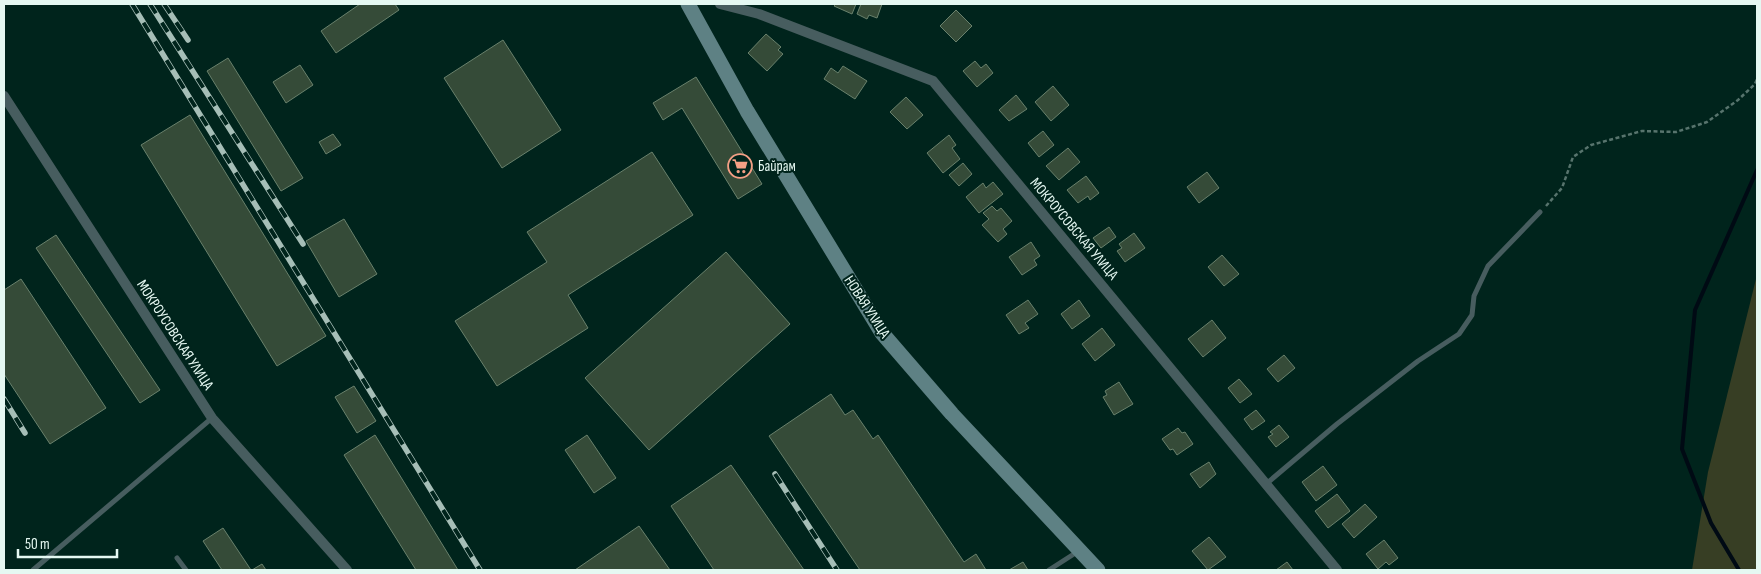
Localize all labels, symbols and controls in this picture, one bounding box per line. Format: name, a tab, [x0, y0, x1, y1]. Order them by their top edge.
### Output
supermarket icon: Байрам	[727, 153, 753, 179]
place label: Байрам	[758, 157, 796, 176]
street label: МОКРОУСОВСКАЯ УЛИЦА	[1026, 174, 1123, 284]
street label: НОВАЯ УЛИЦА	[840, 272, 895, 342]
street label: МОКРОУСОВСКАЯ УЛИЦА	[132, 276, 218, 394]
scale bar	[18, 526, 116, 558]
text: 50 m	[25, 535, 50, 554]

